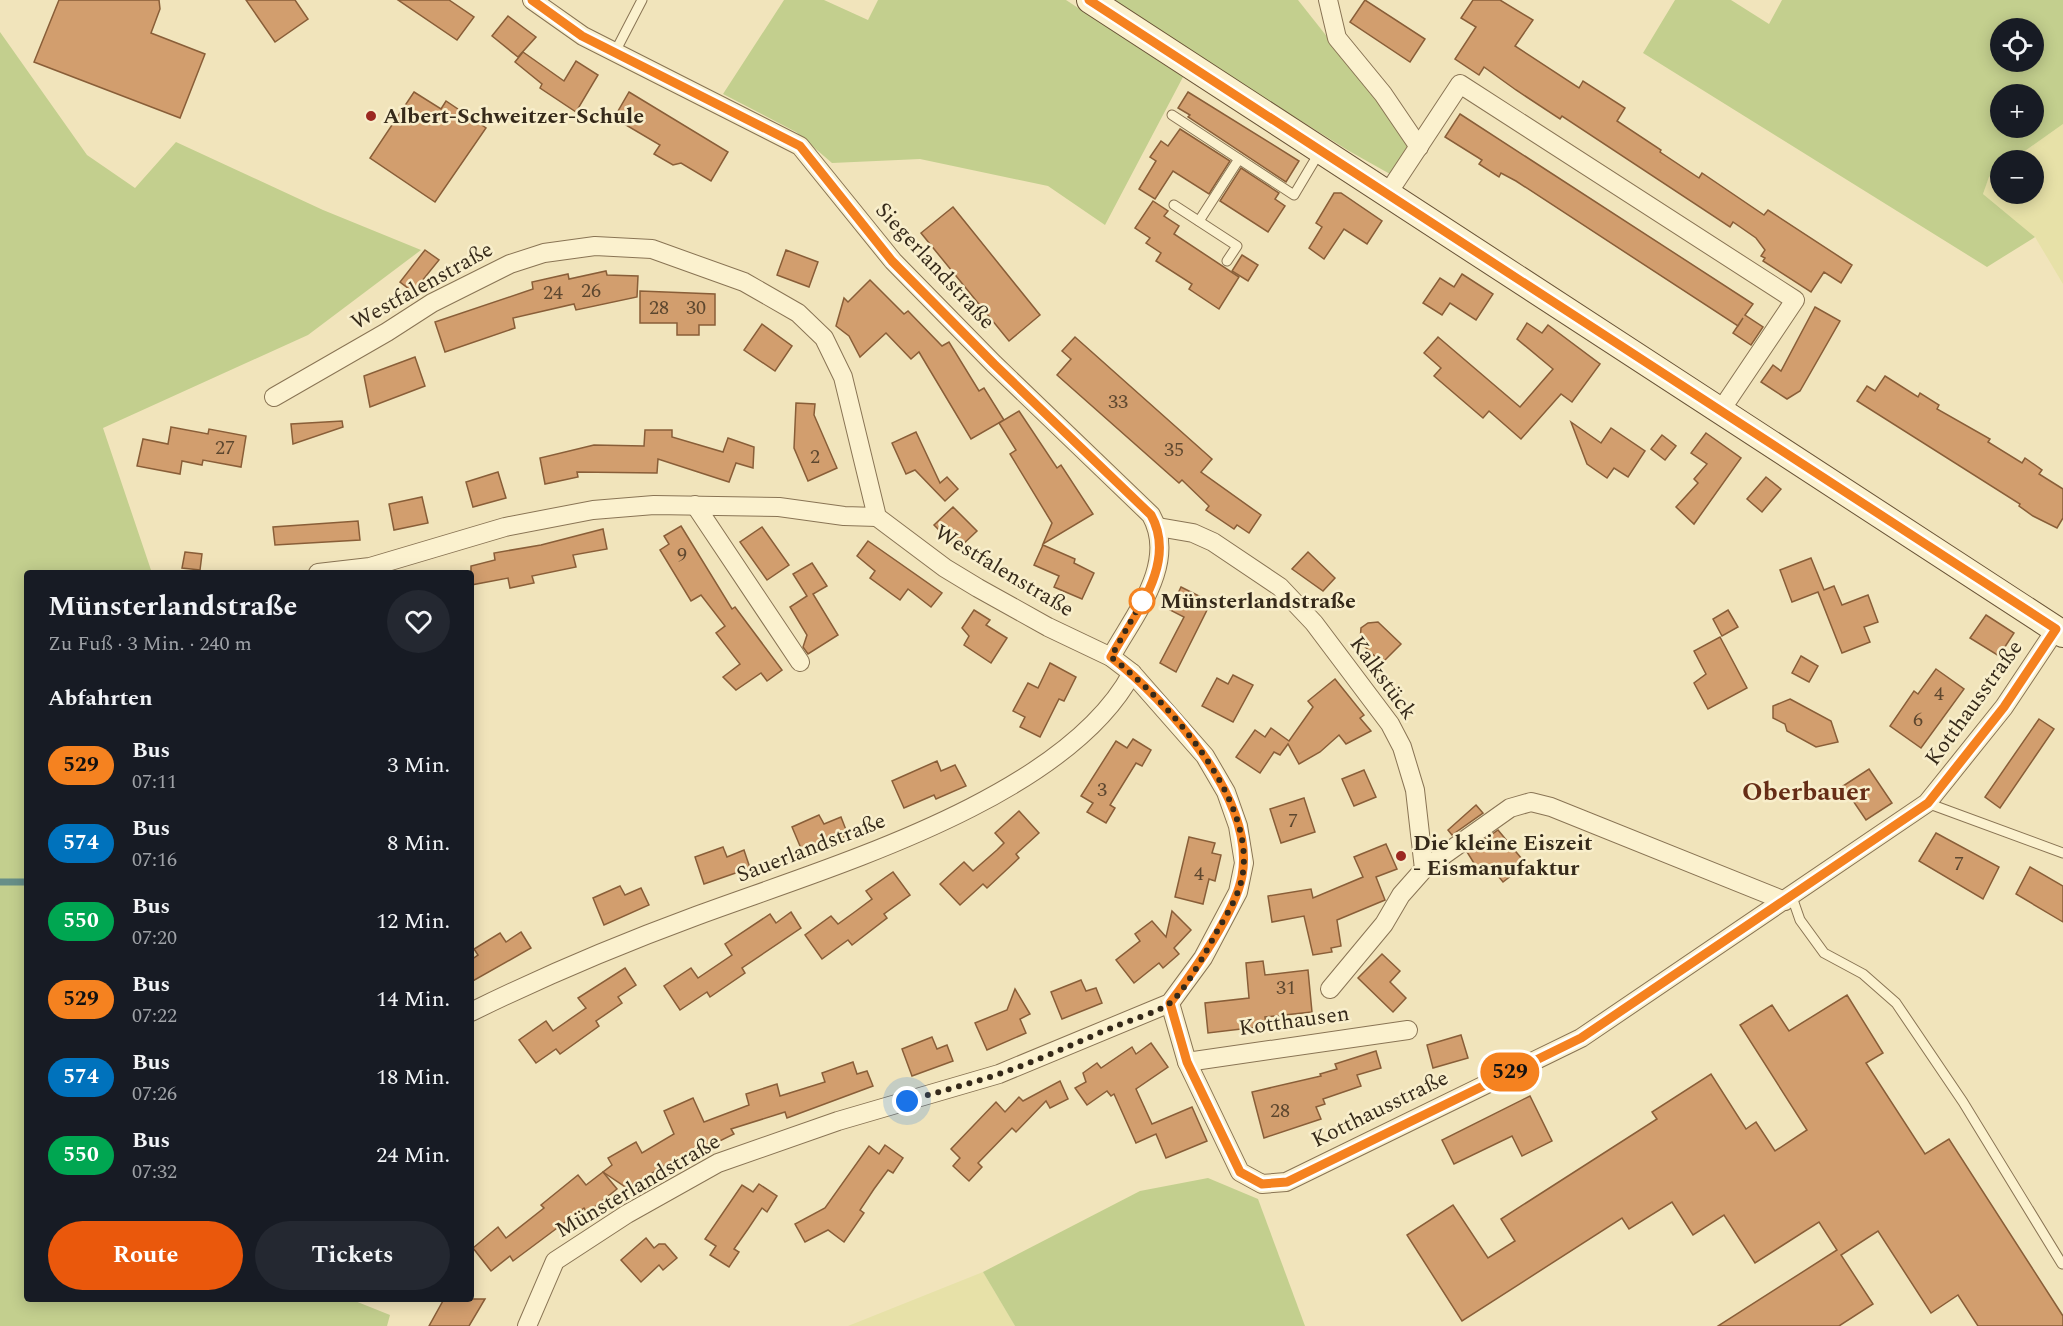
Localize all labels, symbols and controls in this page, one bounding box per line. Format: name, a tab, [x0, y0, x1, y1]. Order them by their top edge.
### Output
map controls	[1990, 18, 2044, 204]
button: locate	[1990, 18, 2044, 72]
button: +	[1990, 84, 2044, 138]
place label: Albert-Schweitzer-Schule	[383, 100, 644, 133]
marker: Albert-Schweitzer-Schule	[364, 109, 378, 123]
button: −	[1990, 150, 2044, 204]
street label: Siegerlandstraße	[867, 195, 1003, 337]
street label: Westfalenstraße	[345, 233, 499, 339]
house number: 26	[581, 276, 601, 306]
house number: 24	[543, 278, 563, 308]
house number: 28	[649, 293, 669, 323]
house number: 30	[686, 293, 706, 323]
house number: 33	[1108, 387, 1128, 417]
house number: 27	[215, 433, 235, 463]
house number: 35	[1164, 435, 1184, 465]
house number: 2	[810, 442, 820, 472]
street label: Westfalenstraße	[928, 516, 1080, 626]
house number: 9	[677, 540, 687, 570]
text: Münsterlandstraße	[48, 585, 297, 628]
place label: Münsterlandstraße	[1160, 585, 1356, 618]
marker: Münsterlandstraße	[1129, 588, 1155, 614]
button: heart	[387, 590, 450, 653]
text: Zu Fuß · 3 Min. · 240 m	[48, 629, 252, 659]
street label: Kalkstück	[1341, 629, 1425, 727]
street label: Kotthausstraße	[1917, 633, 2031, 773]
house number: 4	[1934, 679, 1944, 709]
text: Abfahrten	[48, 682, 153, 715]
house number: 6	[1913, 705, 1923, 735]
text: Bus	[132, 734, 170, 767]
text: 529	[63, 749, 99, 781]
text: 3 Min.	[387, 749, 450, 782]
text: 07:11	[132, 767, 177, 797]
district label: Oberbauer	[1742, 772, 1871, 812]
house number: 3	[1097, 775, 1107, 805]
street label: Sauerlandstraße	[731, 804, 891, 892]
house number: 7	[1288, 806, 1298, 836]
text: Bus	[132, 812, 170, 845]
text: 574	[63, 827, 99, 859]
text: 8 Min.	[387, 827, 450, 860]
place label: Die kleine Eiszeit - Eismanufaktur	[1413, 827, 1593, 885]
text: 07:16	[132, 845, 177, 875]
marker: Die kleine Eiszeit - Eismanufaktur	[1394, 849, 1408, 863]
house number: 7	[1954, 849, 1964, 879]
house number: 4	[1194, 859, 1204, 889]
text: Bus	[132, 890, 170, 923]
text: 550	[63, 905, 99, 937]
text: 12 Min.	[376, 905, 450, 938]
text: 07:20	[132, 923, 177, 953]
text: Bus	[132, 968, 170, 1001]
house number: 31	[1276, 973, 1296, 1003]
text: 529	[63, 983, 99, 1015]
text: 14 Min.	[376, 983, 450, 1016]
street label: Kotthausen	[1236, 997, 1352, 1045]
text: 07:22	[132, 1001, 177, 1031]
text: Bus	[132, 1046, 170, 1079]
line badge: 529	[1476, 1052, 1544, 1092]
text: 529	[1492, 1056, 1528, 1088]
text: 574	[63, 1061, 99, 1093]
text: 18 Min.	[376, 1061, 450, 1094]
street label: Kotthausstraße	[1306, 1062, 1454, 1156]
text: 07:26	[132, 1079, 177, 1109]
your location	[892, 1086, 922, 1116]
house number: 28	[1270, 1096, 1290, 1126]
text: Bus	[132, 1124, 170, 1157]
street label: Münsterlandstraße	[549, 1125, 727, 1247]
text: 550	[63, 1139, 99, 1171]
text: 24 Min.	[376, 1139, 450, 1172]
text: 07:32	[132, 1157, 177, 1187]
button: Route	[48, 1221, 243, 1290]
button: Tickets	[255, 1221, 450, 1290]

